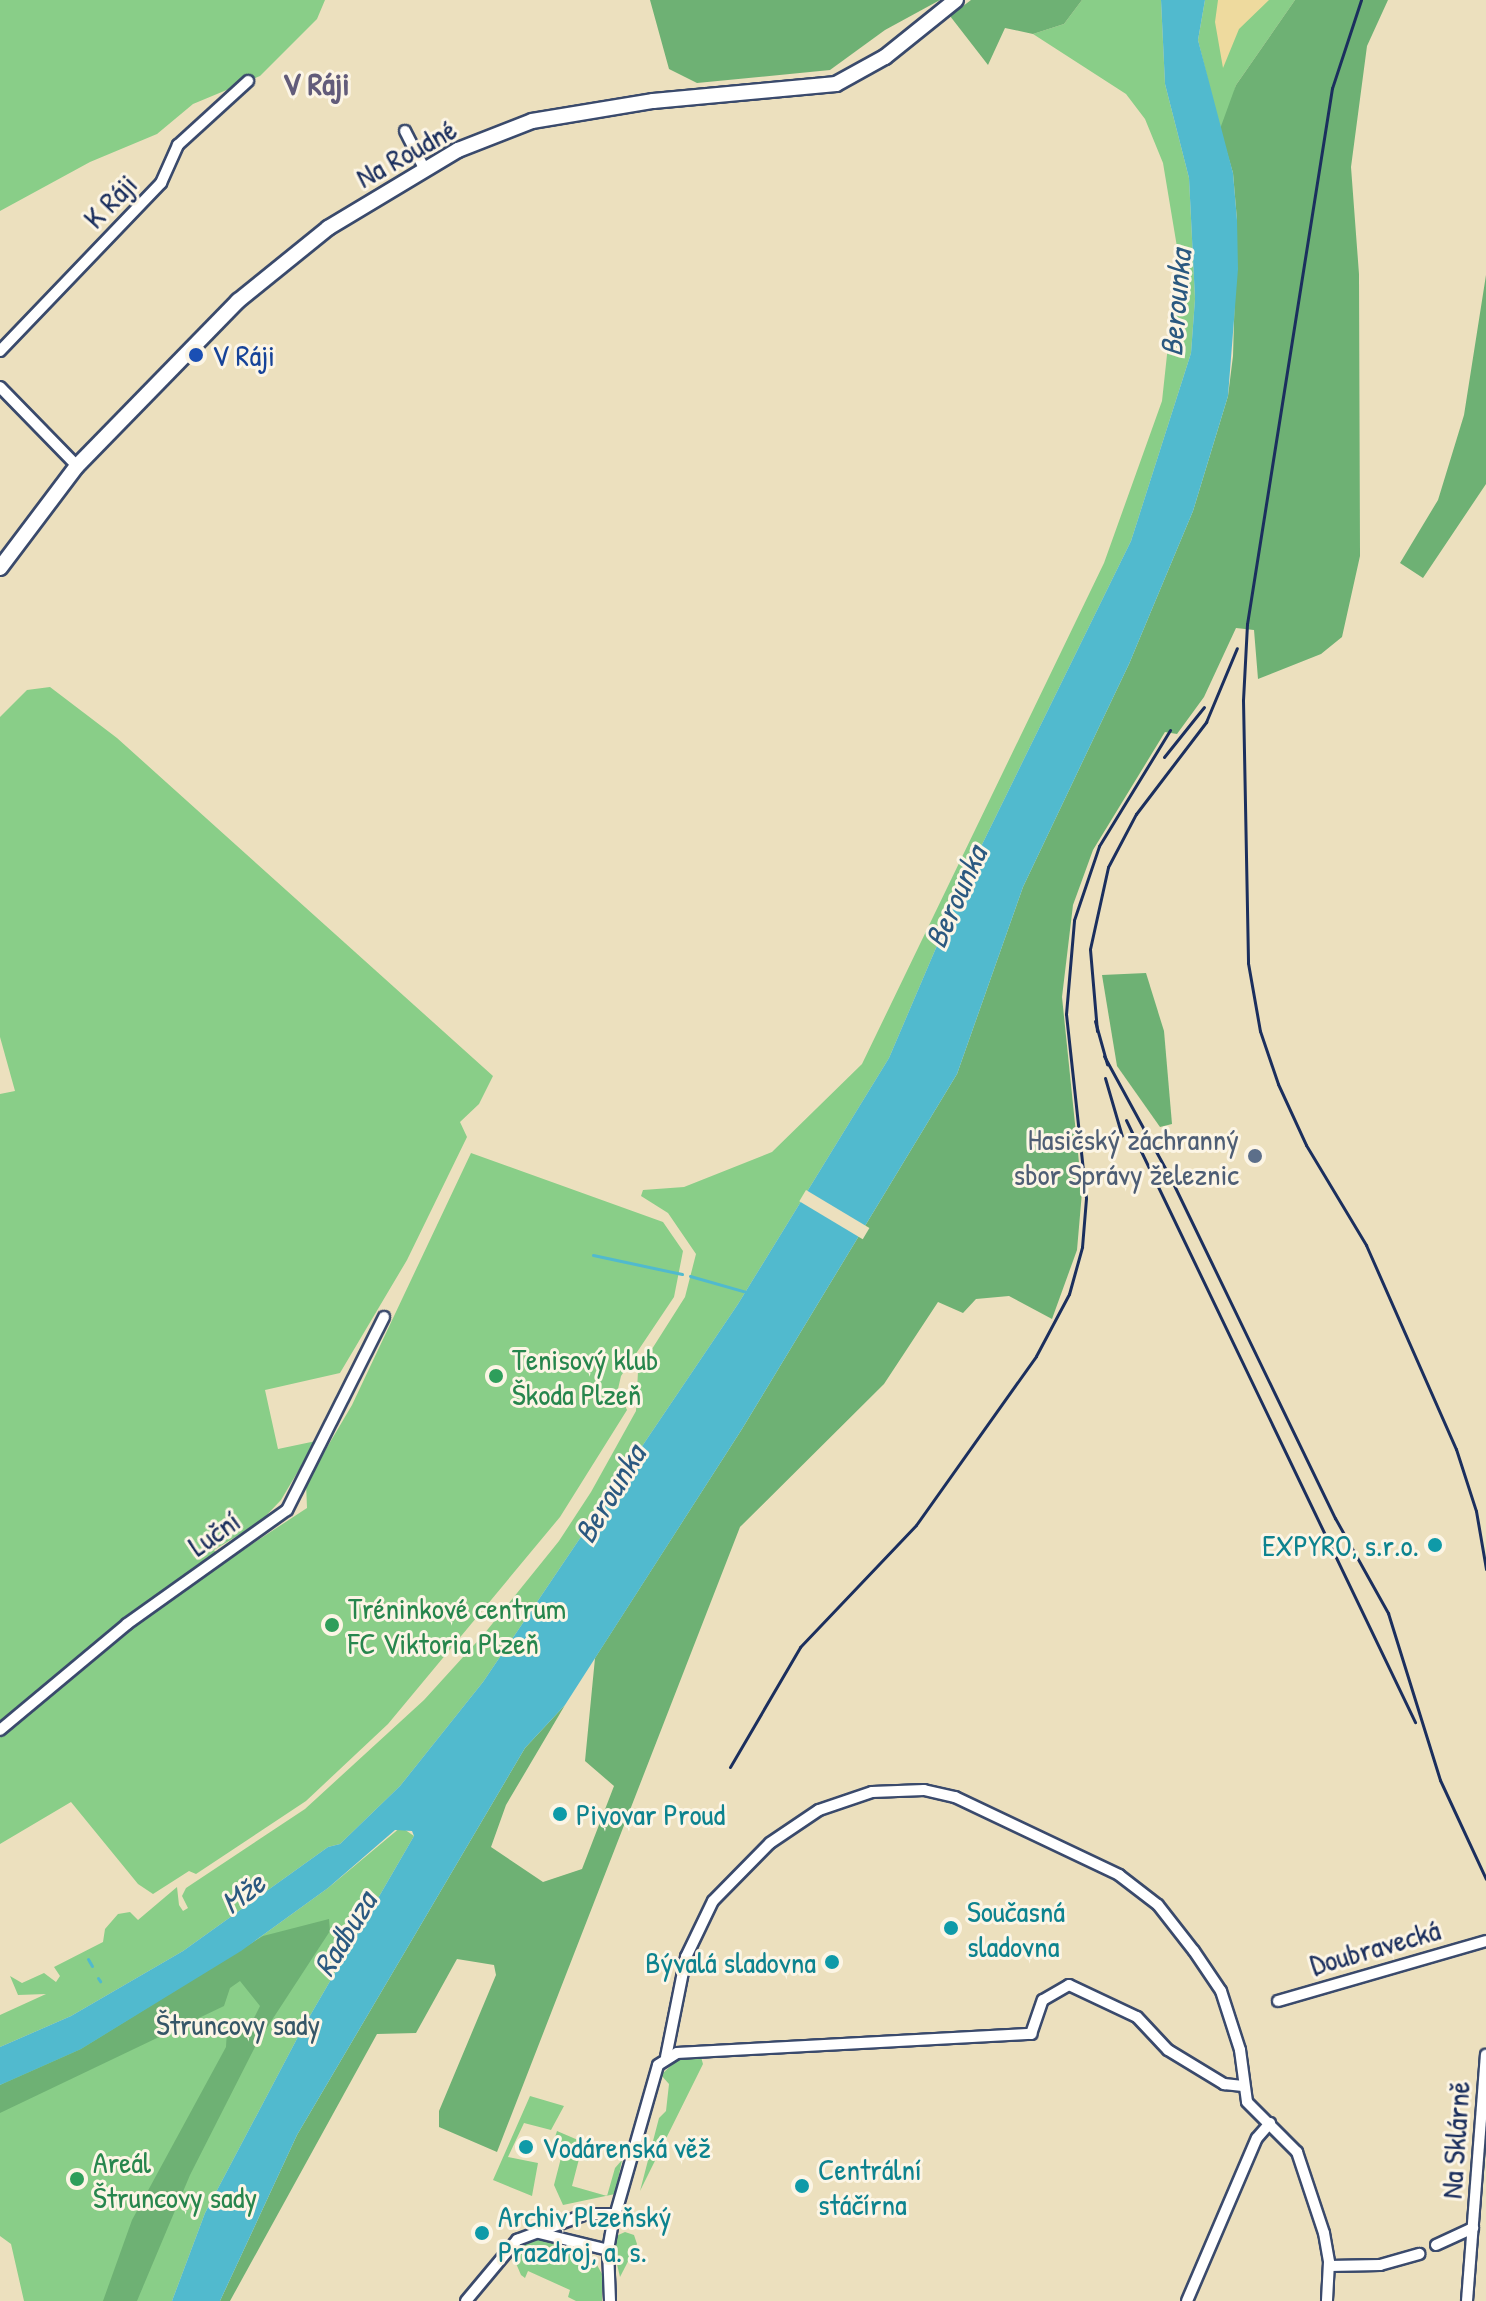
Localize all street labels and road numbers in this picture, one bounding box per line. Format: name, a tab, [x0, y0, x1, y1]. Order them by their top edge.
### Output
street label: Na Roudné	[349, 111, 463, 195]
street label: K Ráji	[76, 166, 144, 236]
street label: Luční	[181, 1502, 247, 1564]
street label: Doubravecká	[1306, 1911, 1444, 1983]
street label: Na Sklárně	[1433, 2080, 1477, 2200]

